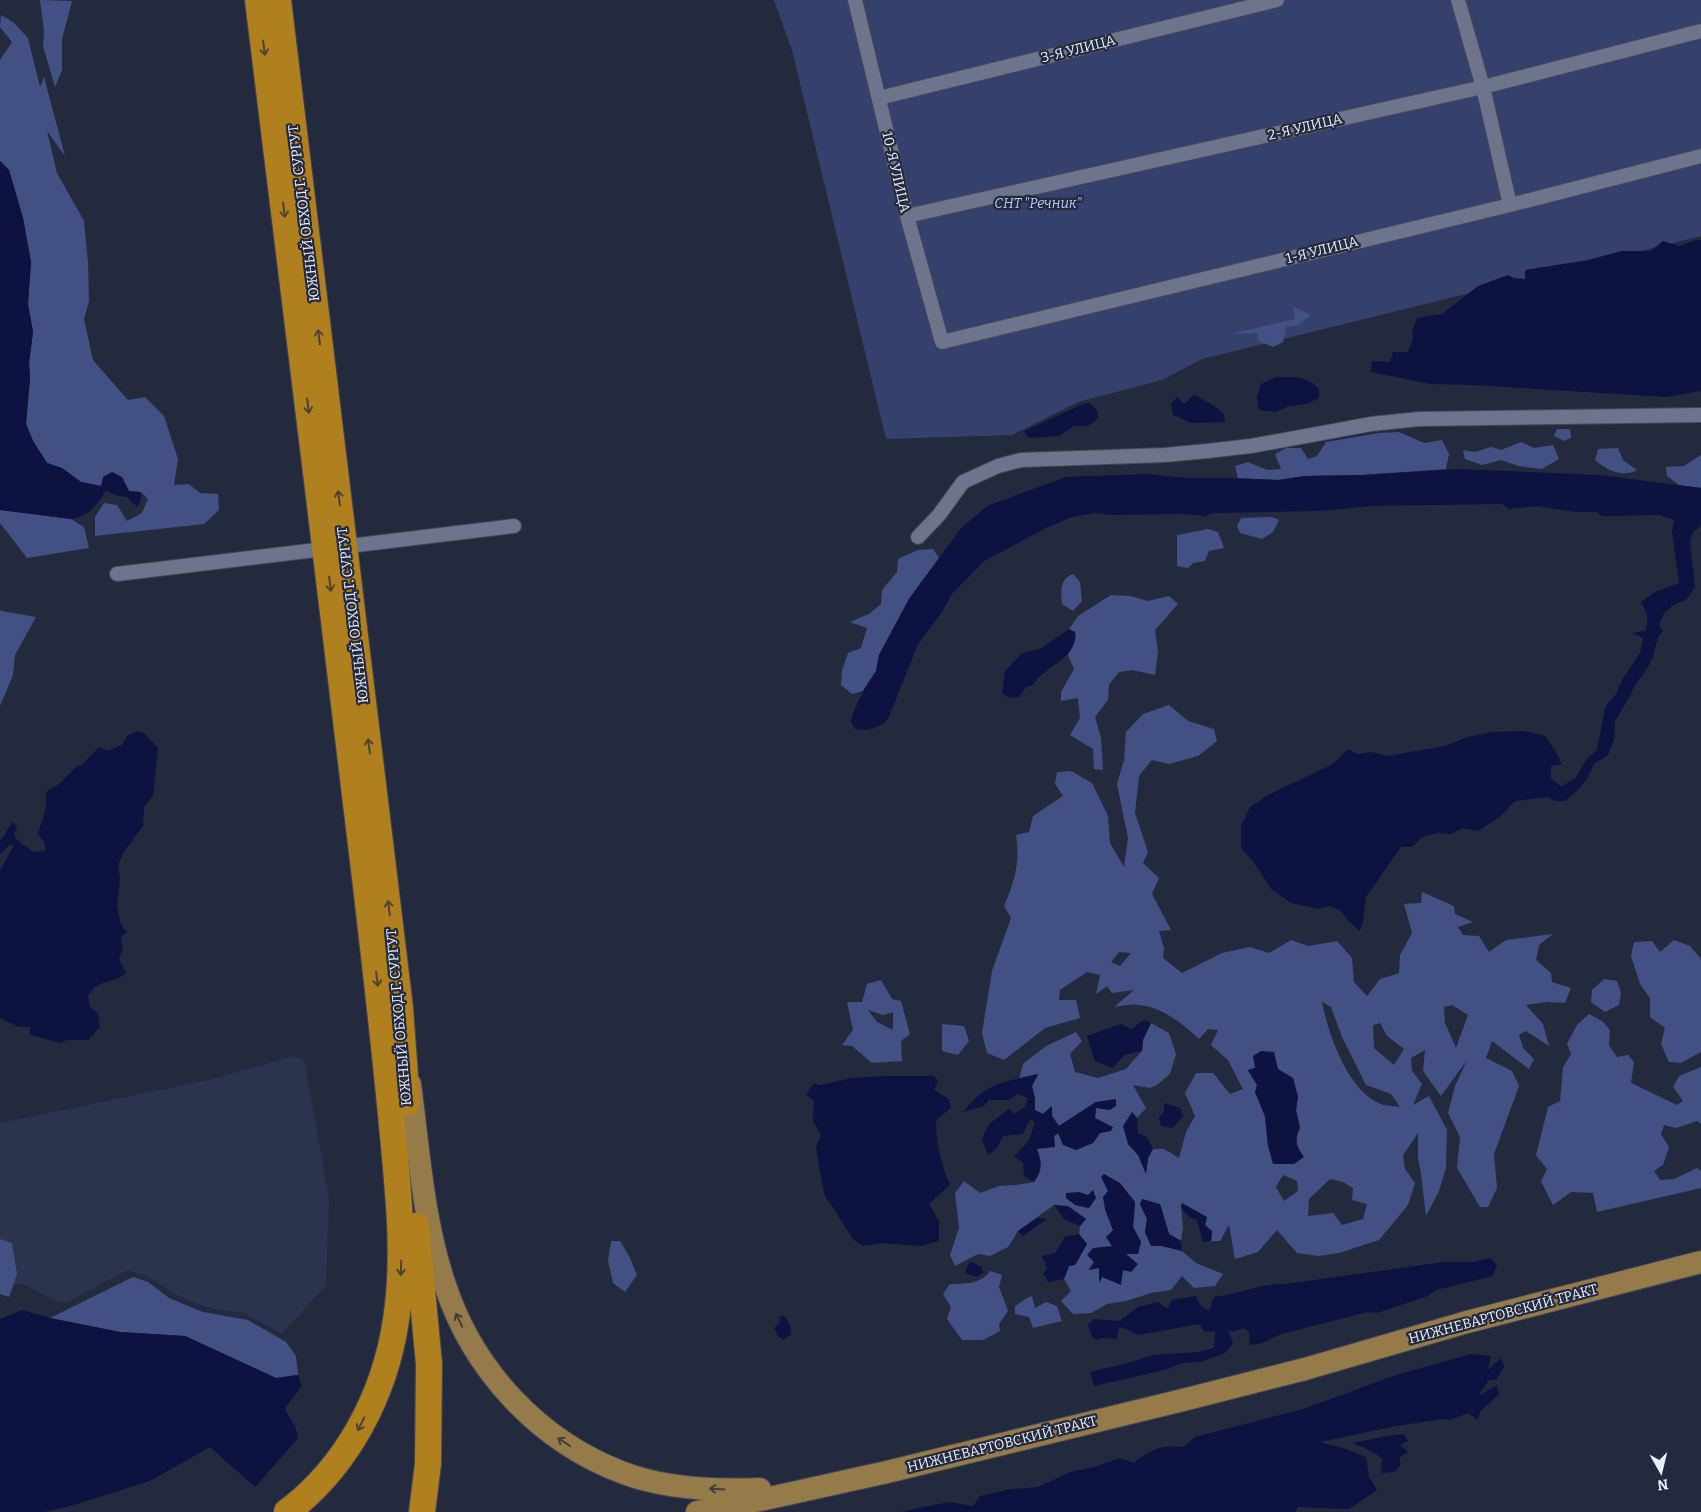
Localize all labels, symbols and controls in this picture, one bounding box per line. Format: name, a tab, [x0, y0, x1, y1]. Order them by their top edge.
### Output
street label: 3-Я УЛИЦА	[1039, 32, 1117, 66]
one-way arrow	[259, 40, 269, 56]
street label: 2-Я УЛИЦА	[1266, 110, 1344, 144]
street label: ЮЖНЫЙ ОБХОД Г. СУРГУТ	[284, 124, 323, 302]
street label: 10-Я УЛИЦА	[878, 130, 914, 214]
park label: СНТ "Речник"	[994, 195, 1083, 212]
one-way arrow	[279, 201, 289, 217]
street label: 1-Я УЛИЦА	[1284, 233, 1360, 267]
one-way arrow	[314, 329, 324, 345]
one-way arrow	[303, 397, 313, 413]
one-way arrow	[334, 491, 344, 507]
street label: ЮЖНЫЙ ОБХОД Г. СУРГУТ	[333, 526, 372, 704]
one-way arrow	[325, 576, 335, 592]
one-way arrow	[364, 739, 374, 755]
one-way arrow	[384, 900, 394, 916]
street label: ЮЖНЫЙ ОБХОД Г. СУРГУТ	[382, 928, 415, 1106]
one-way arrow	[372, 970, 382, 986]
one-way arrow	[396, 1260, 406, 1276]
street label: НИЖНЕВАРТОВСКИЙ ТРАКТ	[1406, 1280, 1599, 1347]
one-way arrow	[454, 1313, 464, 1328]
street label: НИЖНЕВАРТОВСКИЙ ТРАКТ	[905, 1411, 1099, 1476]
one-way arrow	[356, 1417, 366, 1432]
one-way arrow	[557, 1437, 571, 1447]
north arrow	[1636, 1447, 1686, 1497]
text: N	[1656, 1475, 1669, 1494]
one-way arrow	[709, 1485, 725, 1494]

